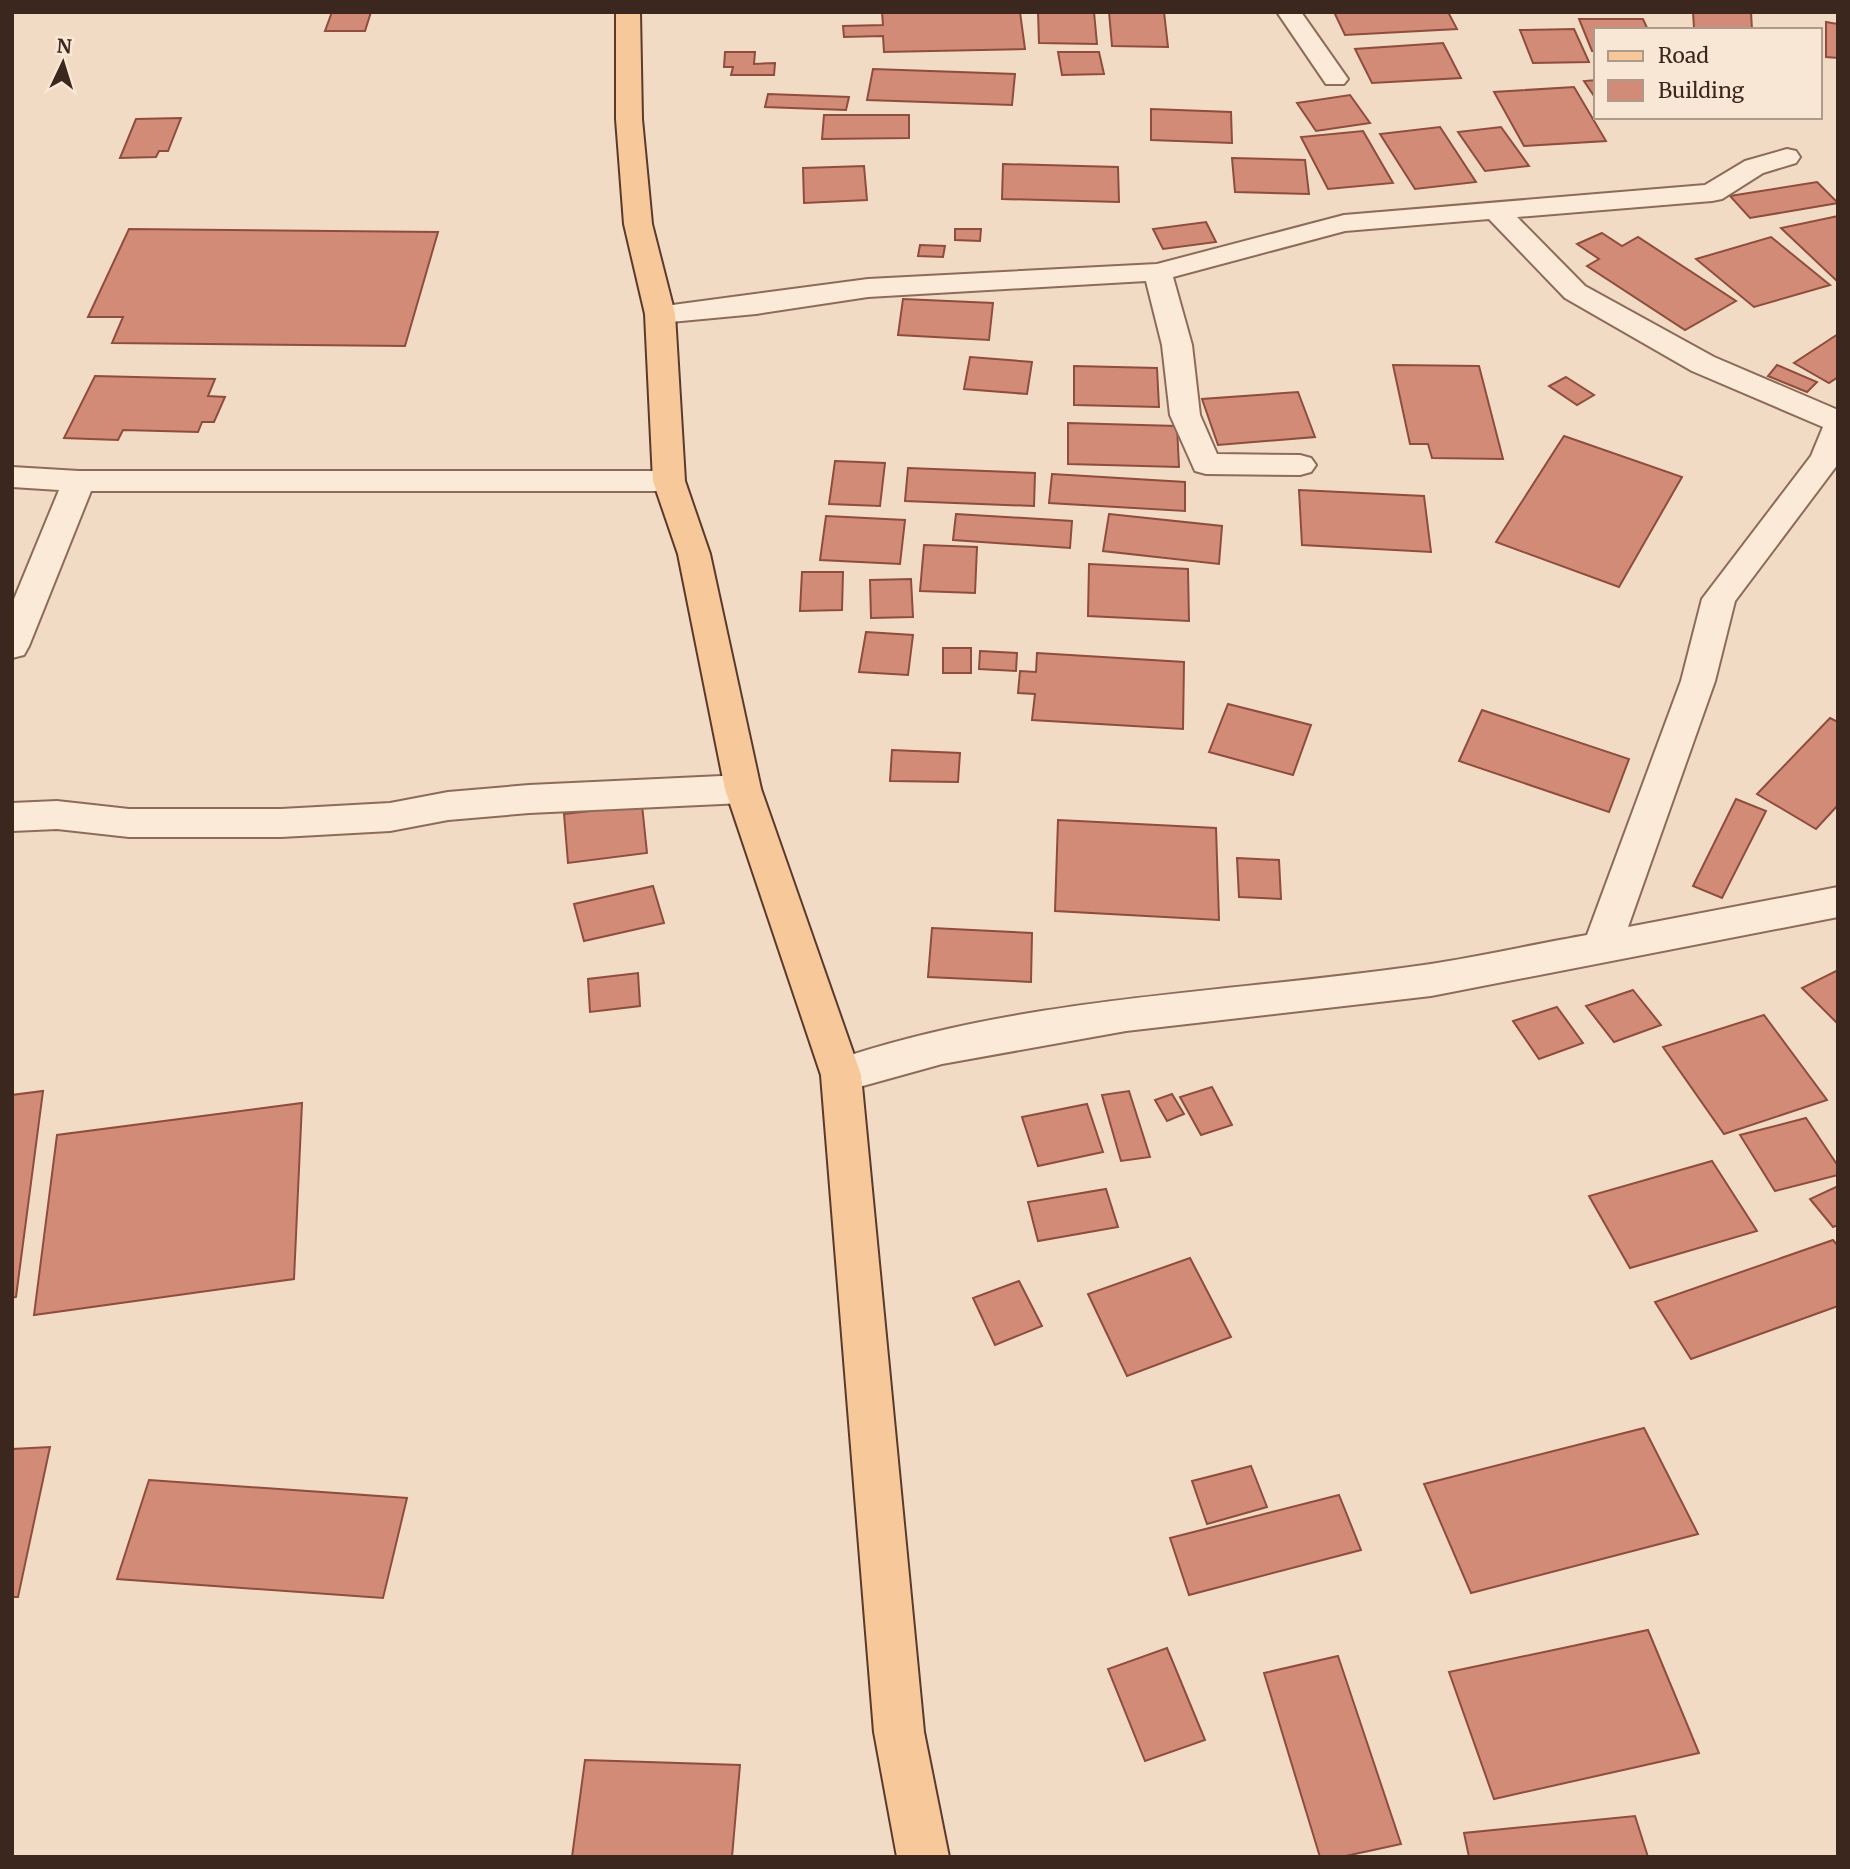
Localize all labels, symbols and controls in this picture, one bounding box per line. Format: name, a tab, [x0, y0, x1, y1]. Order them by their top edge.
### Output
north arrow	[28, 28, 98, 98]
legend	[1594, 28, 1822, 119]
text: N	[56, 34, 73, 59]
text: Road	[1658, 42, 1709, 69]
text: Building	[1658, 77, 1745, 104]

